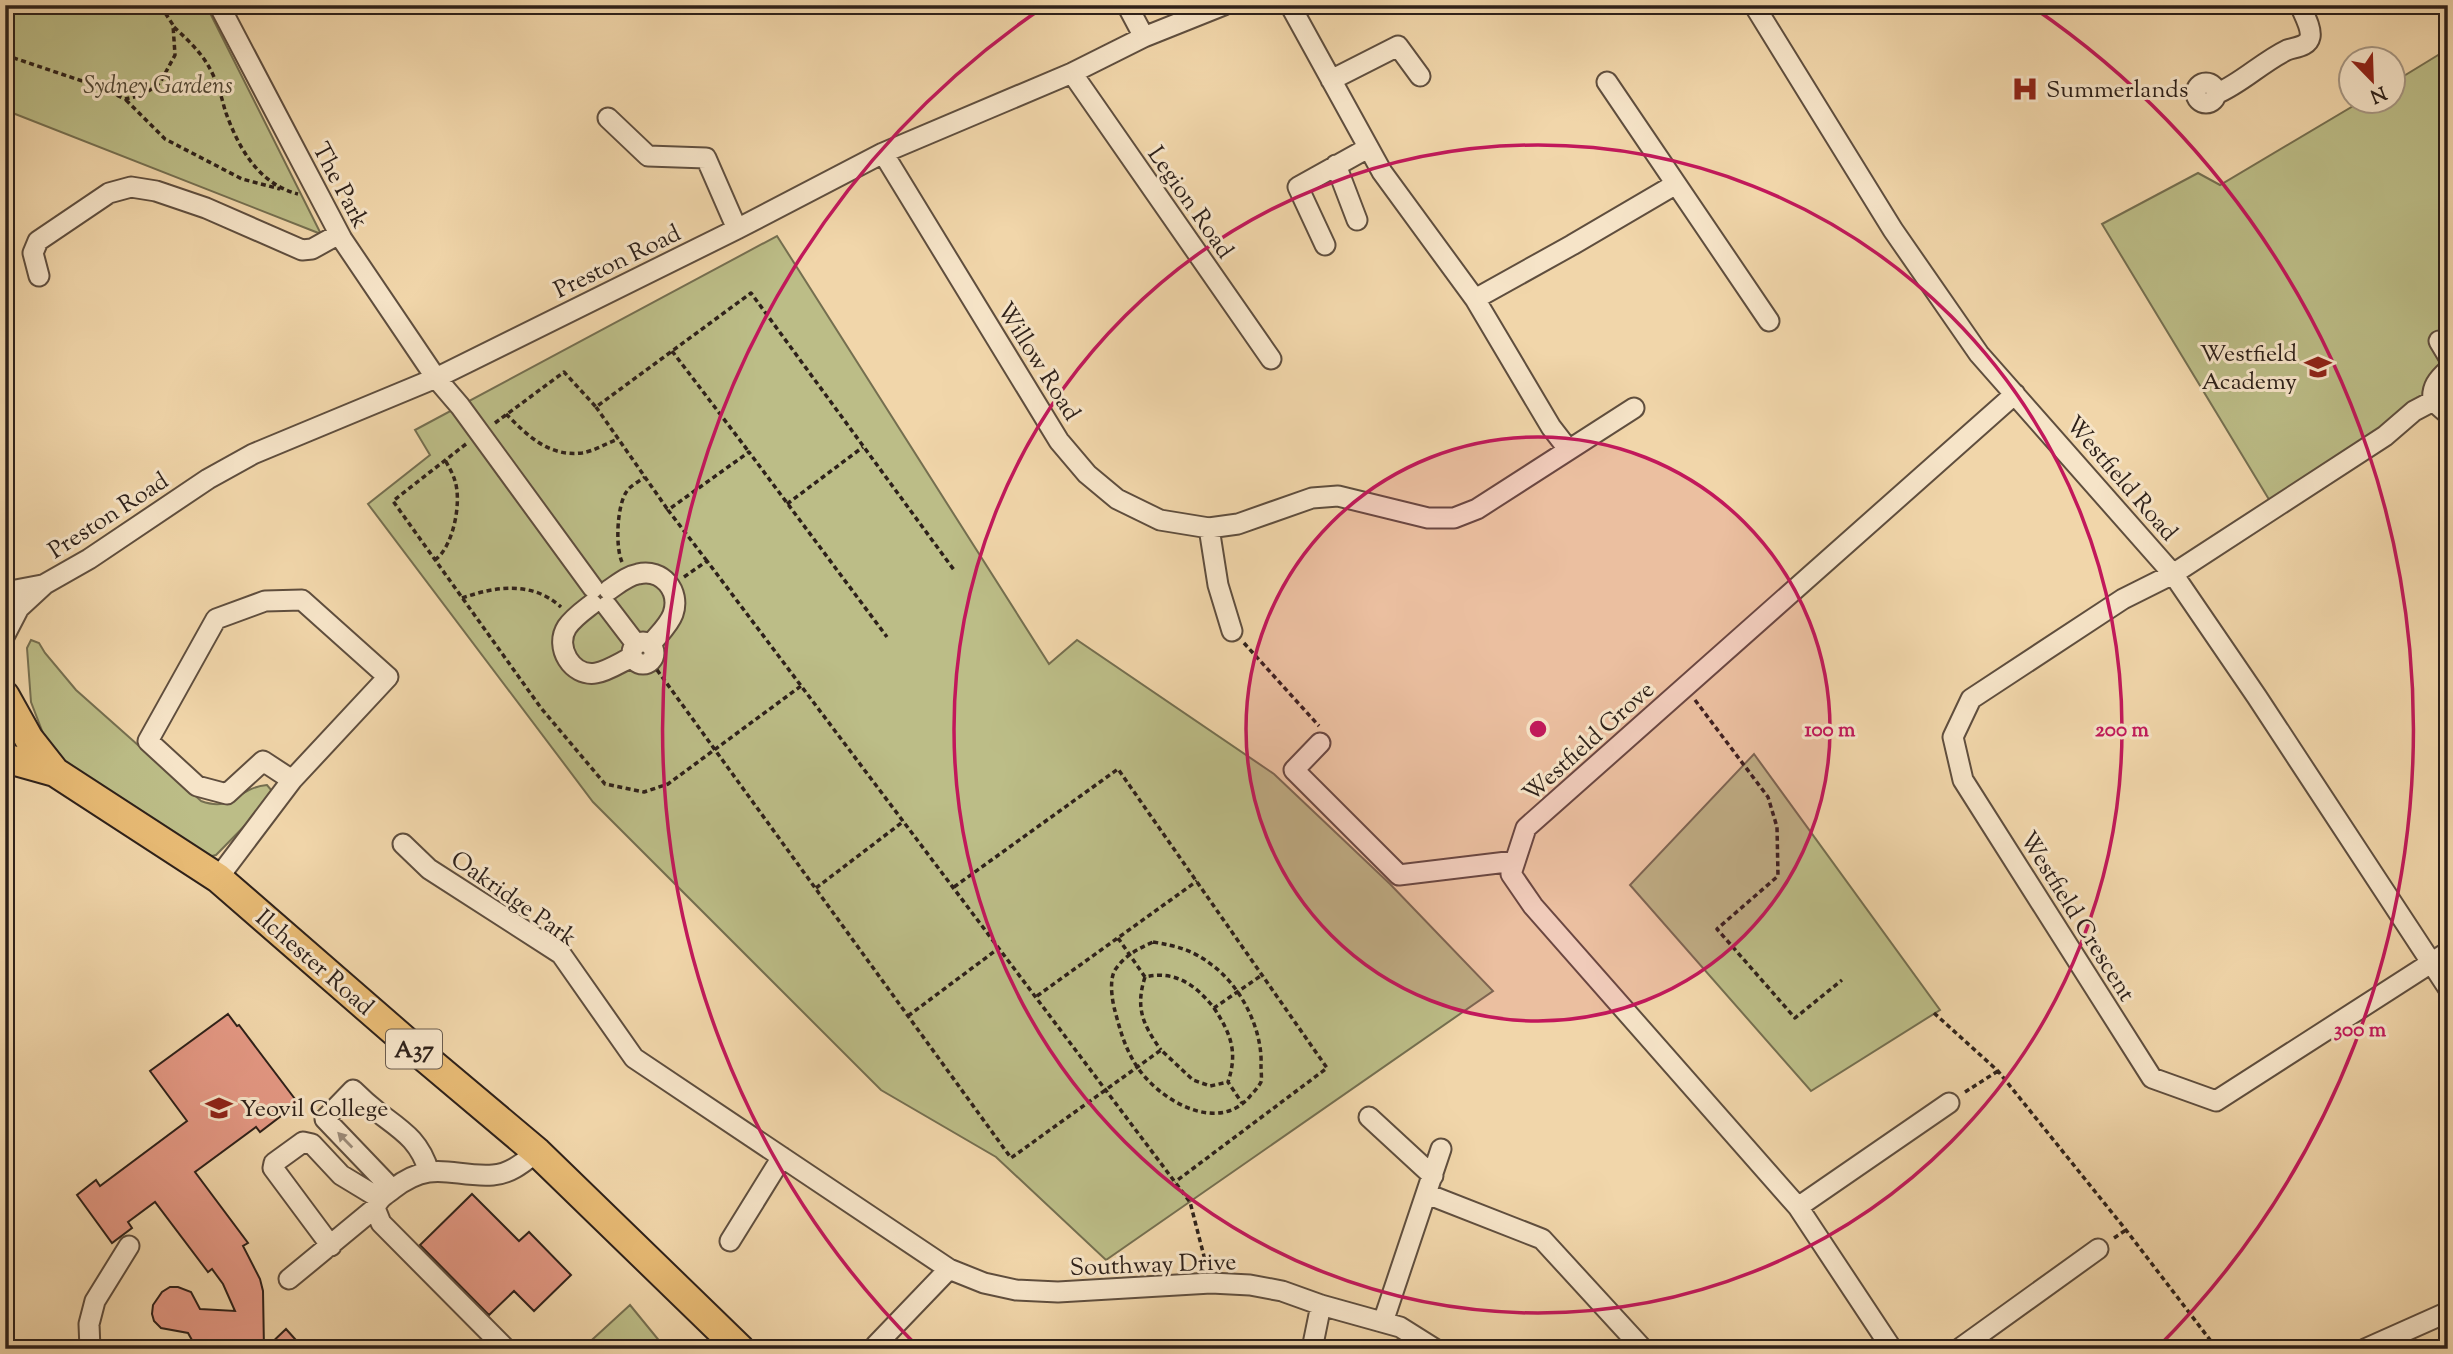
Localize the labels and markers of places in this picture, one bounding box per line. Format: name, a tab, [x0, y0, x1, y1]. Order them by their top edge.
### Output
hospital icon: Summerlands	[2010, 74, 2040, 104]
place label: Summerlands	[2046, 74, 2188, 108]
place label: Westfield Academy	[2200, 338, 2297, 400]
school or university icon: Westfield Academy	[2303, 352, 2333, 382]
centre of rings	[1526, 717, 1550, 741]
school or university icon: Yeovil College	[204, 1093, 234, 1123]
place label: Yeovil College	[240, 1093, 388, 1127]

